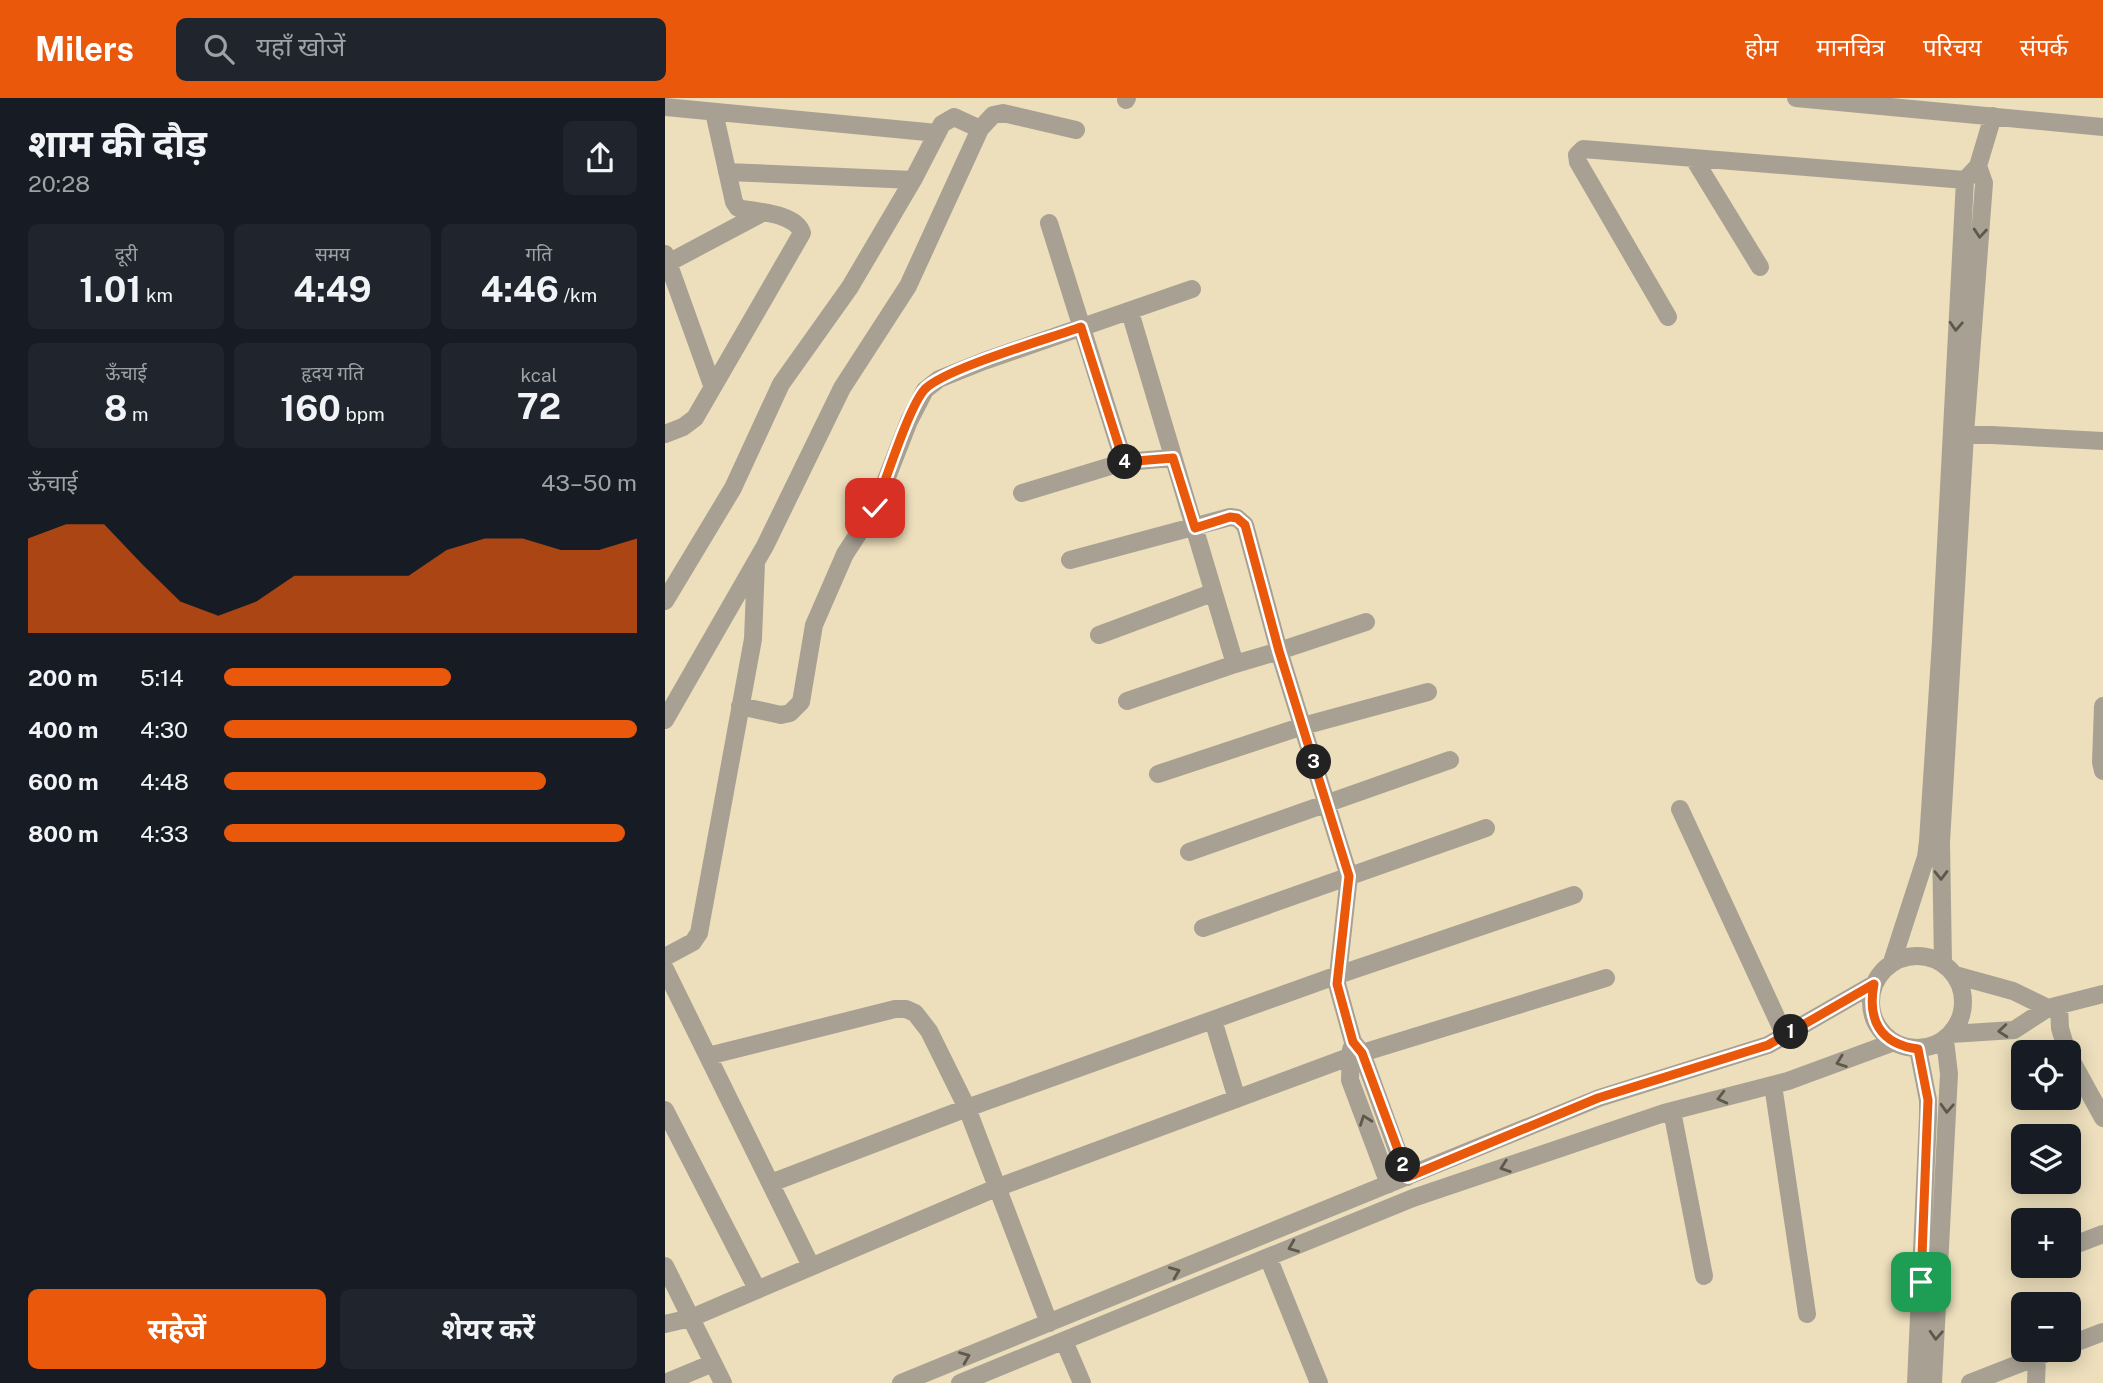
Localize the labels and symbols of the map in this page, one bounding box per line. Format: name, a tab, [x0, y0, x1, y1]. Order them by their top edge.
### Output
one-way arrow	[1973, 227, 1988, 238]
one-way arrow	[1949, 321, 1964, 332]
pin: 4	[1107, 444, 1142, 480]
pin	[845, 478, 905, 538]
pin: 3	[1297, 744, 1331, 780]
one-way arrow	[1933, 871, 1949, 881]
pin: 1	[1773, 1014, 1809, 1049]
one-way arrow	[1997, 1023, 2008, 1038]
one-way arrow	[1835, 1053, 1847, 1067]
one-way arrow	[1716, 1090, 1728, 1104]
one-way arrow	[1940, 1103, 1955, 1114]
one-way arrow	[1360, 1115, 1374, 1127]
pin: 2	[1385, 1148, 1421, 1182]
one-way arrow	[1500, 1158, 1512, 1173]
one-way arrow	[1287, 1239, 1300, 1253]
pin	[1891, 1252, 1951, 1312]
one-way arrow	[1169, 1266, 1181, 1280]
one-way arrow	[1928, 1330, 1943, 1341]
one-way arrow	[958, 1352, 970, 1366]

